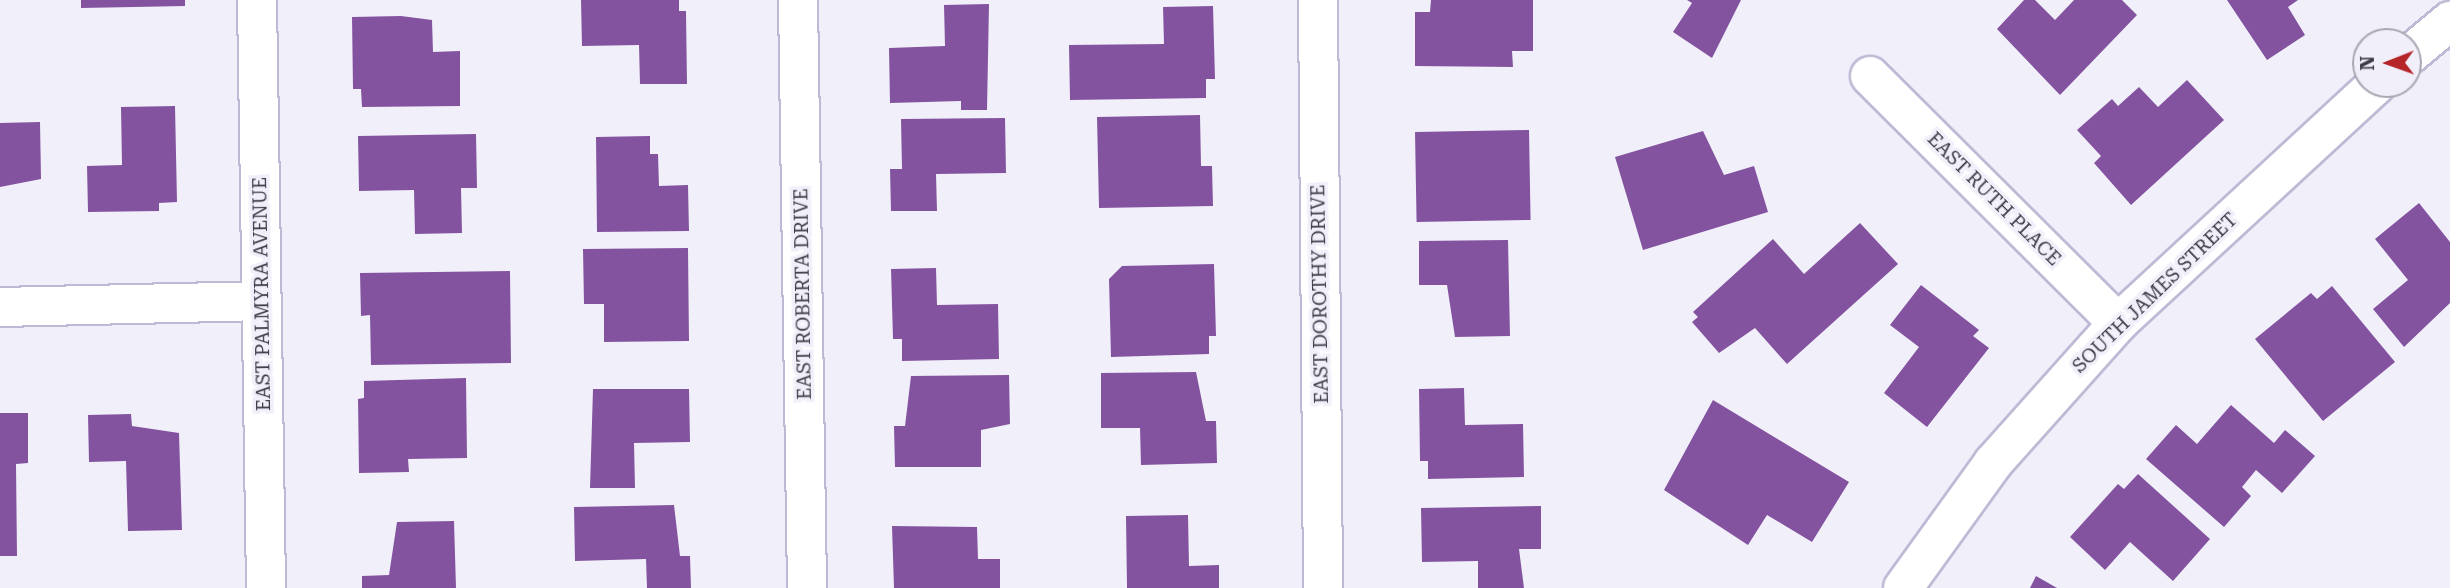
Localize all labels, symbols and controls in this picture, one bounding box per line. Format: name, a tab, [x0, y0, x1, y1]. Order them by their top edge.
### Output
north arrow	[2352, 28, 2422, 98]
text: N	[2356, 56, 2379, 71]
street label: EAST RUTH PLACE	[1923, 128, 2065, 270]
street label: EAST PALMYRA AVENUE	[249, 177, 275, 411]
street label: EAST DOROTHY DRIVE	[1307, 184, 1333, 404]
street label: EAST ROBERTA DRIVE	[790, 188, 816, 400]
street label: SOUTH JAMES STREET	[2068, 208, 2242, 378]

